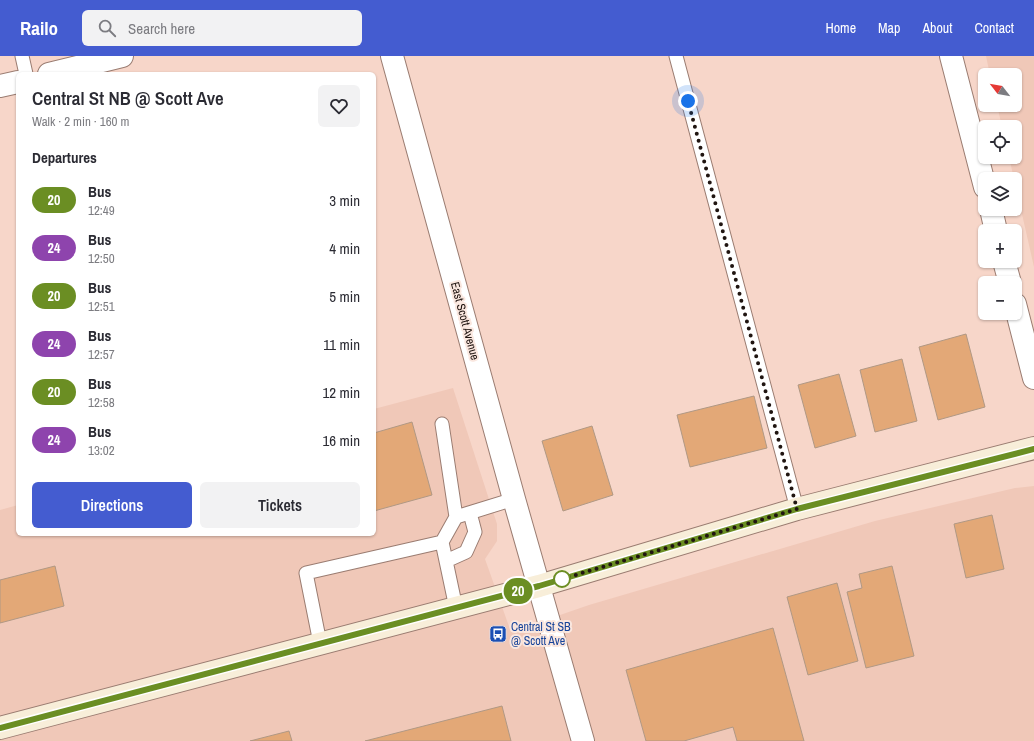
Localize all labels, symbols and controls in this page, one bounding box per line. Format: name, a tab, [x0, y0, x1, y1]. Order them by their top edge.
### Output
search box	[82, 10, 362, 46]
text: Railo	[20, 15, 58, 41]
icon: search	[96, 17, 118, 39]
text: Search here	[128, 18, 195, 39]
text: Home	[825, 19, 856, 37]
text: Map	[878, 19, 900, 37]
text: About	[922, 19, 952, 37]
text: Contact	[974, 19, 1014, 37]
north arrow	[978, 68, 1022, 112]
map controls	[978, 68, 1022, 320]
text: Central St NB @ Scott Ave	[32, 85, 224, 111]
button: heart	[318, 85, 360, 127]
your location	[678, 91, 698, 111]
text: Walk · 2 min · 160 m	[32, 113, 129, 130]
button: locate	[978, 120, 1022, 164]
text: Departures	[32, 147, 97, 168]
button: layers	[978, 172, 1022, 216]
text: Bus	[88, 181, 111, 202]
text: 3 min	[329, 190, 360, 211]
text: 20	[48, 191, 60, 209]
text: 12:49	[88, 202, 115, 219]
button: +	[978, 224, 1022, 268]
text: Bus	[88, 229, 111, 250]
text: 4 min	[329, 238, 360, 259]
text: 24	[48, 239, 60, 257]
text: 12:50	[88, 250, 115, 267]
button: −	[978, 276, 1022, 320]
text: Bus	[88, 277, 111, 298]
street label: East Scott Avenue	[447, 280, 483, 362]
text: 5 min	[329, 286, 360, 307]
text: 20	[48, 287, 60, 305]
text: 12:51	[88, 298, 115, 315]
text: Bus	[88, 325, 111, 346]
text: 11 min	[323, 334, 360, 355]
text: 24	[48, 335, 60, 353]
text: 12:57	[88, 346, 115, 363]
text: Bus	[88, 373, 111, 394]
text: 12 min	[322, 382, 360, 403]
text: 20	[48, 383, 60, 401]
text: 12:58	[88, 394, 115, 411]
text: Bus	[88, 421, 111, 442]
text: 16 min	[322, 430, 360, 451]
text: 24	[48, 431, 60, 449]
text: 13:02	[88, 442, 115, 459]
button: Directions	[32, 482, 192, 528]
button: Tickets	[200, 482, 360, 528]
unlabelled marker	[553, 570, 571, 588]
line badge: 20	[500, 578, 536, 604]
text: 20	[512, 582, 524, 600]
place label: Central St SB @ Scott Ave	[511, 619, 571, 649]
bus stop icon: Central St SB @ Scott Ave	[488, 624, 508, 644]

